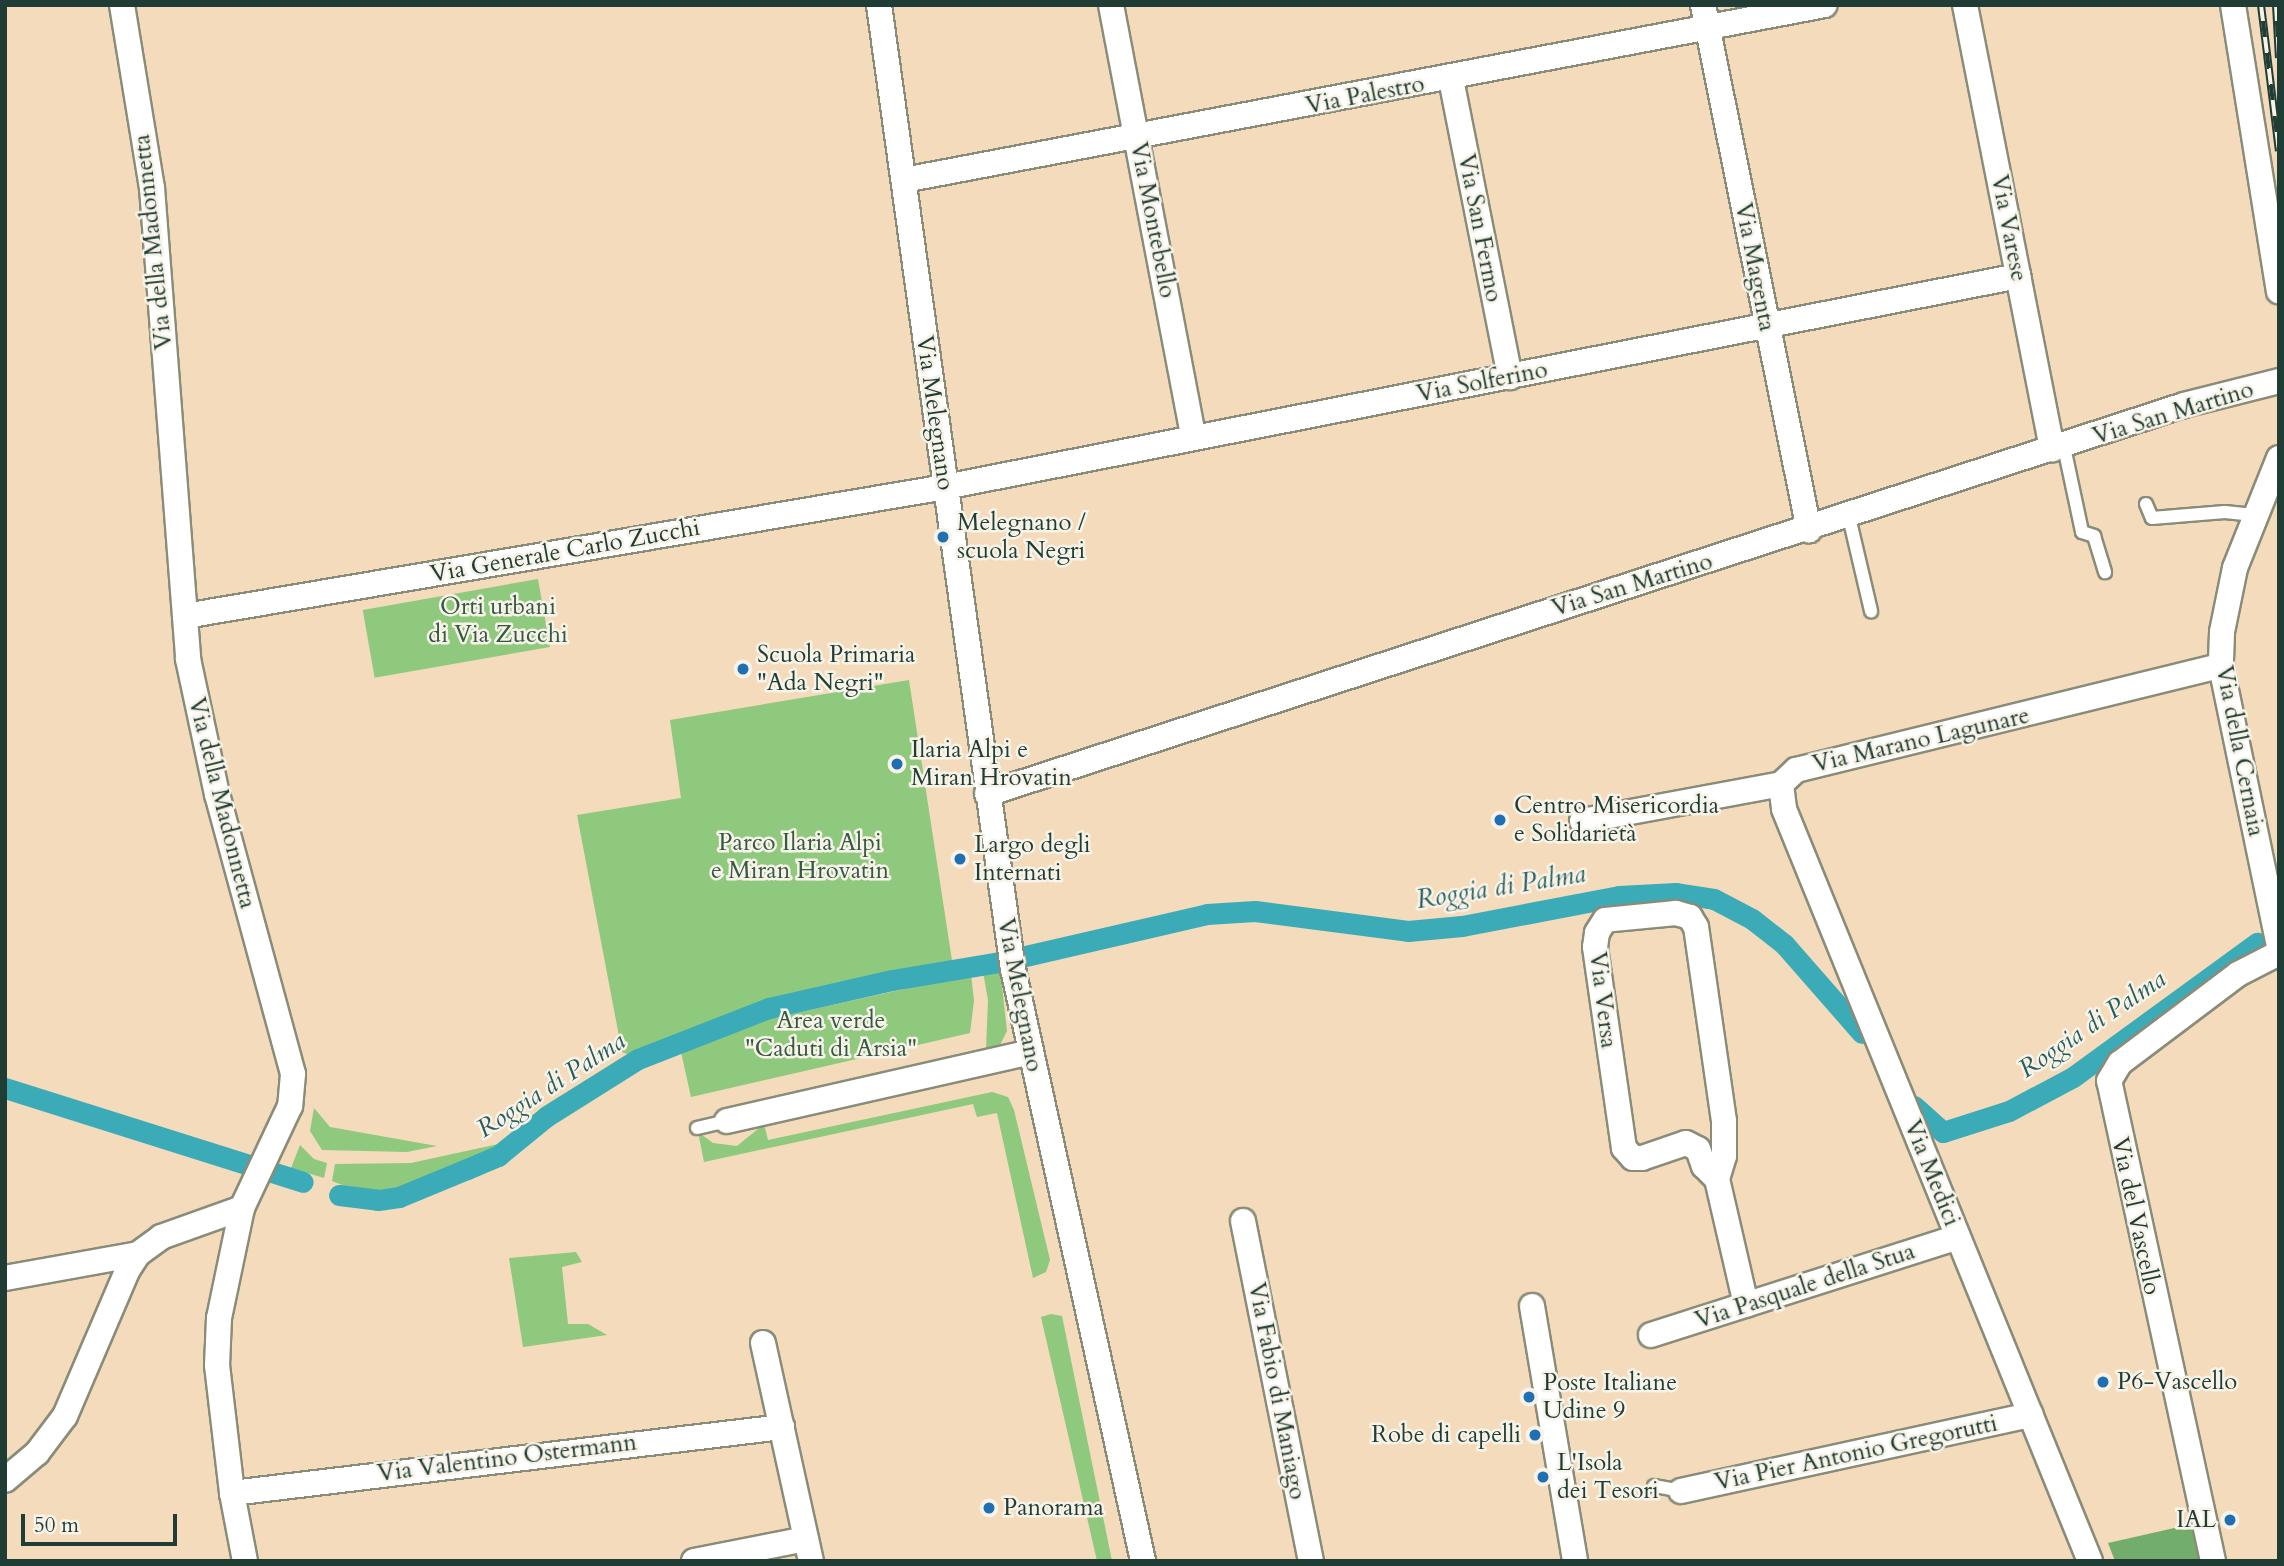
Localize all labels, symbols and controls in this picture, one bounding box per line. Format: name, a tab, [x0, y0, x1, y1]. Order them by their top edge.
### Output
street label: Via Palestro	[1303, 69, 1427, 121]
street label: Via della Madonnetta	[127, 133, 179, 351]
street label: Via Montebello	[1124, 140, 1182, 300]
street label: Via San Fermo	[1452, 151, 1508, 305]
street label: Via Varese	[1985, 172, 2033, 284]
street label: Via Magenta	[1728, 200, 1782, 334]
street label: Via Melegnano	[910, 334, 960, 492]
street label: Via Solferino	[1414, 355, 1550, 409]
street label: Via San Martino	[2089, 375, 2257, 451]
place label: Melegnano / scuola Negri	[957, 509, 1086, 565]
street label: Via Generale Carlo Zucchi	[428, 513, 702, 589]
marker: Melegnano / scuola Negri	[935, 529, 951, 545]
street label: Via San Martino	[1548, 547, 1716, 623]
park label: Orti urbani di Via Zucchi	[428, 593, 568, 649]
place label: Scuola Primaria "Ada Negri"	[757, 641, 915, 697]
marker: Scuola Primaria "Ada Negri"	[735, 661, 751, 677]
street label: Via della Cernaia	[2209, 663, 2271, 839]
street label: Via della Madonnetta	[182, 695, 262, 911]
street label: Via Marano Lagunare	[1810, 701, 2032, 779]
place label: Ilaria Alpi e Miran Hrovatin	[911, 736, 1072, 792]
marker: Ilaria Alpi e Miran Hrovatin	[889, 756, 905, 772]
place label: Centro Misericordia e Solidarietà	[1514, 792, 1719, 848]
marker: Centro Misericordia e Solidarietà	[1492, 812, 1508, 828]
park label: Parco Ilaria Alpi e Miran Hrovatin	[711, 829, 889, 885]
place label: Largo degli Internati	[974, 831, 1090, 887]
marker: Largo degli Internati	[952, 851, 968, 867]
water label: Roggia di Palma	[1414, 858, 1588, 916]
street label: Via Melegnano	[991, 916, 1049, 1074]
street label: Via Versa	[1583, 950, 1623, 1050]
water label: Roggia di Palma	[2012, 963, 2172, 1085]
park label: Area verde "Caduti di Arsia"	[745, 1007, 917, 1063]
water label: Roggia di Palma	[471, 1025, 631, 1145]
street label: Via Medici	[1898, 1116, 1966, 1230]
street label: Via del Vascello	[2105, 1135, 2167, 1297]
street label: Via Pasquale della Stua	[1691, 1237, 1919, 1335]
street label: Via Fabio di Maniago	[1242, 1280, 1312, 1502]
place label: P6-Vascello	[2117, 1368, 2237, 1396]
place label: Poste Italiane Udine 9	[1543, 1369, 1677, 1425]
marker: P6-Vascello	[2095, 1374, 2111, 1390]
marker: Poste Italiane Udine 9	[1521, 1389, 1537, 1405]
street label: Via Pier Antonio Gregorutti	[1712, 1409, 2000, 1497]
place label: Robe di capelli	[1371, 1421, 1521, 1449]
marker: Robe di capelli	[1527, 1427, 1543, 1443]
street label: Via Valentino Ostermann	[376, 1428, 638, 1488]
place label: L'Isola dei Tesori	[1557, 1449, 1659, 1505]
marker: L'Isola dei Tesori	[1535, 1469, 1551, 1485]
place label: Panorama	[1003, 1494, 1104, 1522]
scale bar	[24, 1500, 180, 1544]
marker: Panorama	[981, 1500, 997, 1516]
place label: IAL	[2176, 1506, 2216, 1534]
text: 50 m	[34, 1511, 79, 1540]
marker: IAL	[2222, 1512, 2238, 1528]

